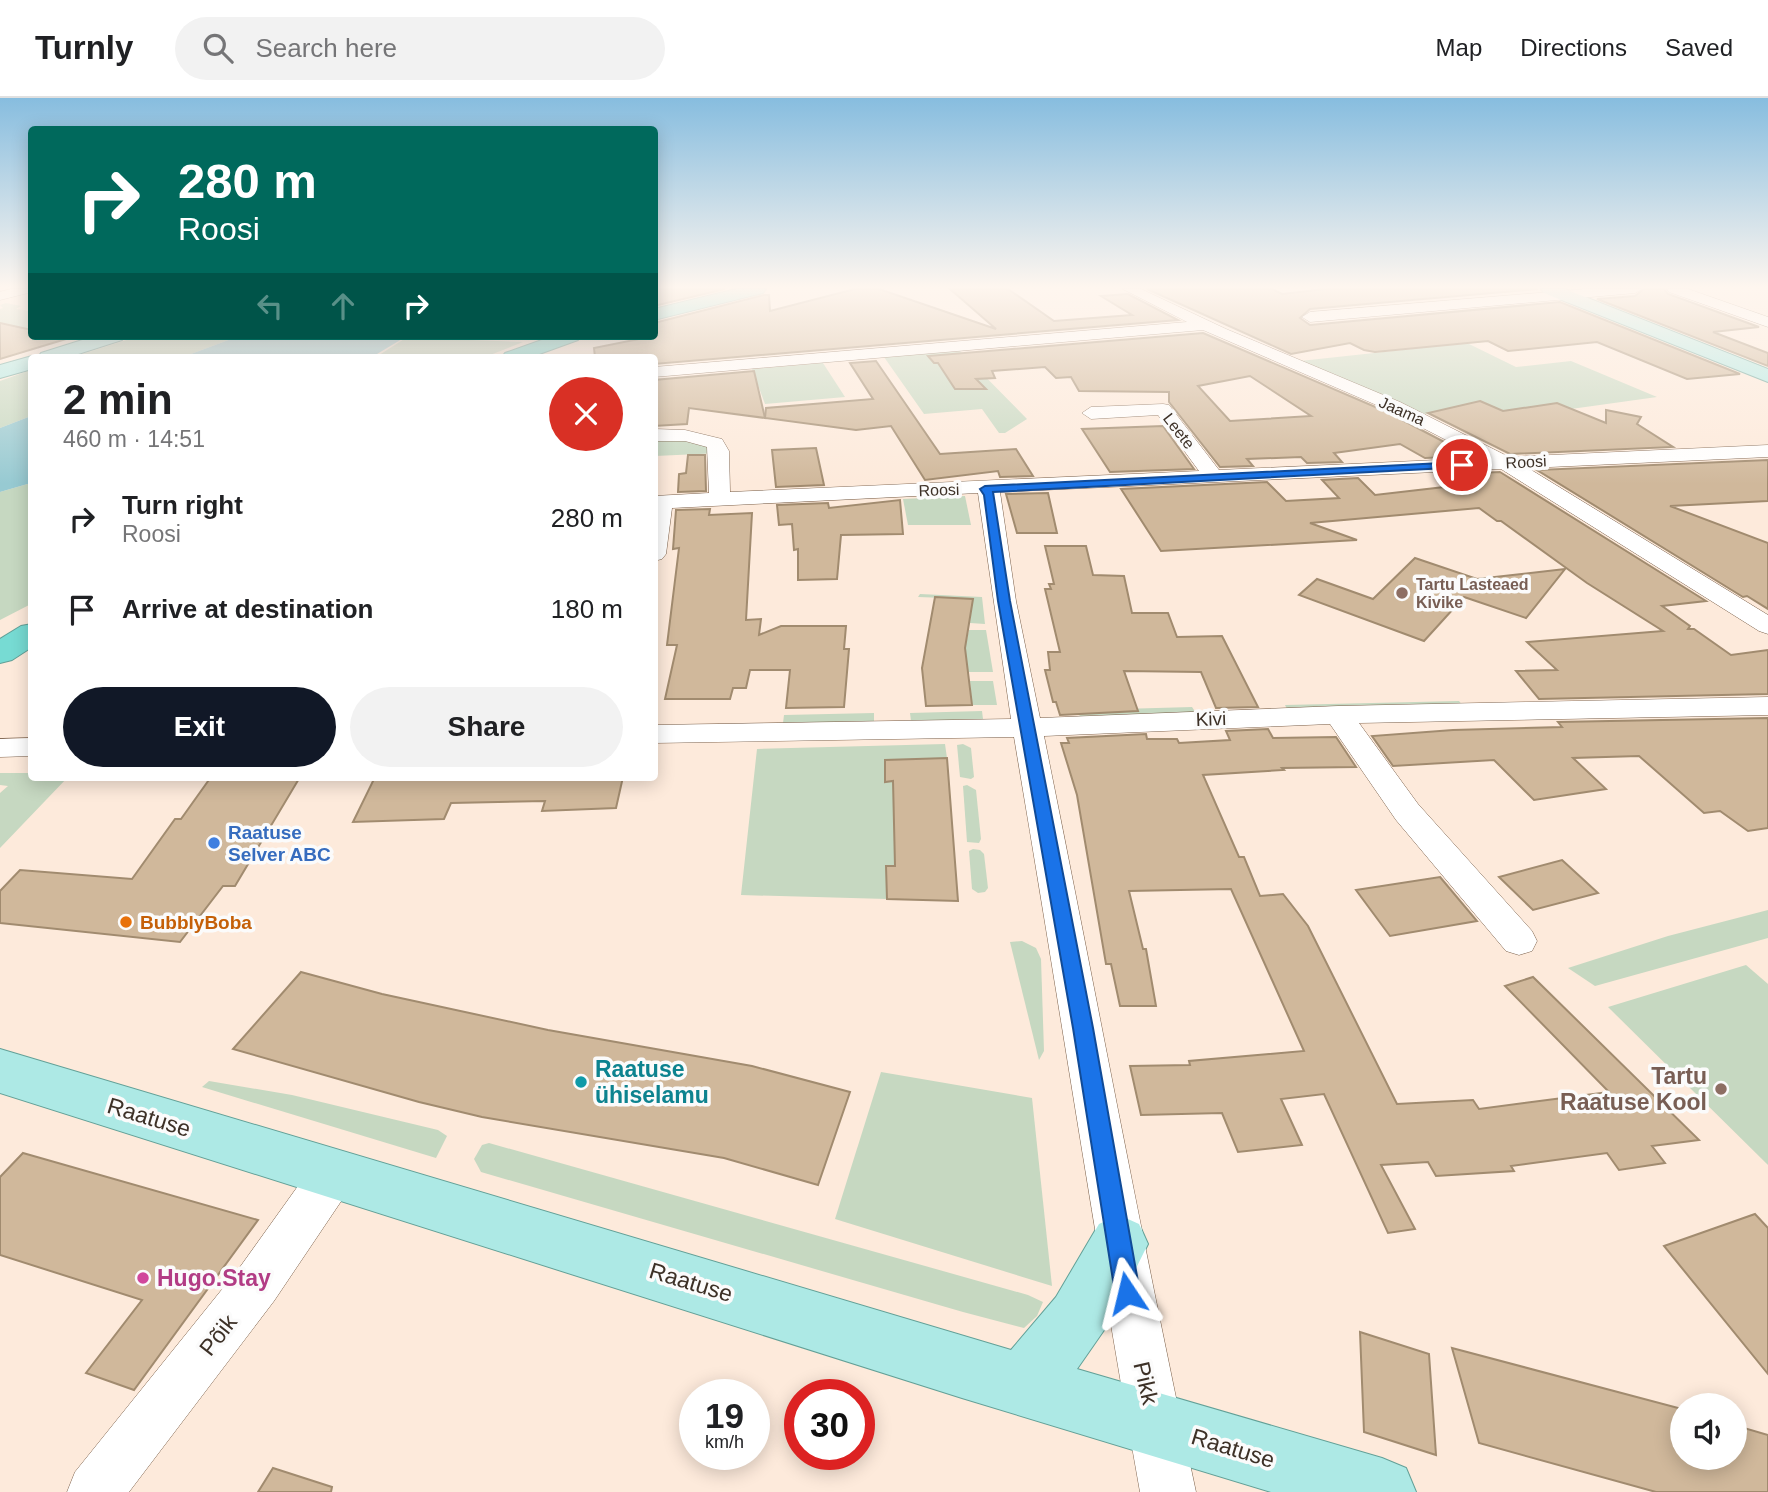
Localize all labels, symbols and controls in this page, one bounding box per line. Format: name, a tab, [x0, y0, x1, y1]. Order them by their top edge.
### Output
search box	[175, 17, 665, 80]
text: Turnly	[35, 29, 133, 66]
icon: search	[199, 29, 237, 67]
text: Search here	[255, 33, 397, 63]
text: Map	[1436, 34, 1482, 61]
text: Directions	[1520, 34, 1627, 61]
text: Saved	[1665, 34, 1733, 61]
icon: right	[63, 154, 154, 245]
text: 280 m	[178, 154, 317, 208]
text: Roosi	[178, 211, 260, 247]
icon: left	[251, 287, 289, 325]
icon: ahead	[324, 287, 362, 325]
icon: right	[397, 287, 435, 325]
text: 2 min	[63, 376, 173, 423]
button: close	[549, 377, 623, 451]
street label: Jaama	[1377, 393, 1427, 429]
street label: Leete	[1160, 410, 1198, 452]
text: 460 m · 14:51	[63, 426, 205, 452]
pin	[1432, 435, 1492, 495]
icon: arrive	[1443, 446, 1481, 484]
street label: Roosi	[1505, 452, 1547, 472]
street label: Roosi	[918, 481, 960, 499]
text: Turn right	[122, 490, 243, 520]
icon: right	[63, 500, 101, 538]
text: 280 m	[551, 503, 623, 533]
text: Roosi	[122, 521, 181, 547]
place label: Tartu Lasteaed Kivike	[1416, 576, 1529, 611]
marker: Tartu Lasteaed Kivike	[1394, 585, 1410, 601]
icon: arrive	[63, 591, 101, 629]
text: Arrive at destination	[122, 594, 373, 624]
text: 180 m	[551, 594, 623, 624]
button: Exit	[63, 687, 336, 767]
button: Share	[350, 687, 623, 767]
street label: Kivi	[1195, 708, 1227, 730]
place label: Raatuse Selver ABC	[228, 822, 331, 865]
marker: Raatuse Selver ABC	[206, 835, 222, 851]
place label: BubblyBoba	[140, 912, 252, 933]
marker: BubblyBoba	[118, 914, 134, 930]
place label: Raatuse ühiselamu	[595, 1056, 709, 1108]
place label: Tartu Raatuse Kool	[1560, 1063, 1707, 1115]
marker: Raatuse ühiselamu	[573, 1074, 589, 1090]
marker: Tartu Raatuse Kool	[1713, 1081, 1729, 1097]
street label: Raatuse	[104, 1092, 194, 1142]
position arrow	[1090, 1256, 1164, 1330]
street label: Raatuse	[646, 1257, 736, 1307]
place label: Hugo.Stay	[157, 1265, 271, 1291]
marker: Hugo.Stay	[135, 1270, 151, 1286]
street label: Põik	[194, 1309, 242, 1361]
street label: Pikk	[1128, 1359, 1164, 1408]
speed limit sign: 30	[784, 1379, 875, 1470]
map controls	[1670, 1393, 1747, 1470]
button: sound	[1670, 1393, 1747, 1470]
text: 19	[705, 1396, 744, 1435]
street label: Raatuse	[1188, 1423, 1278, 1473]
text: km/h	[705, 1432, 744, 1452]

